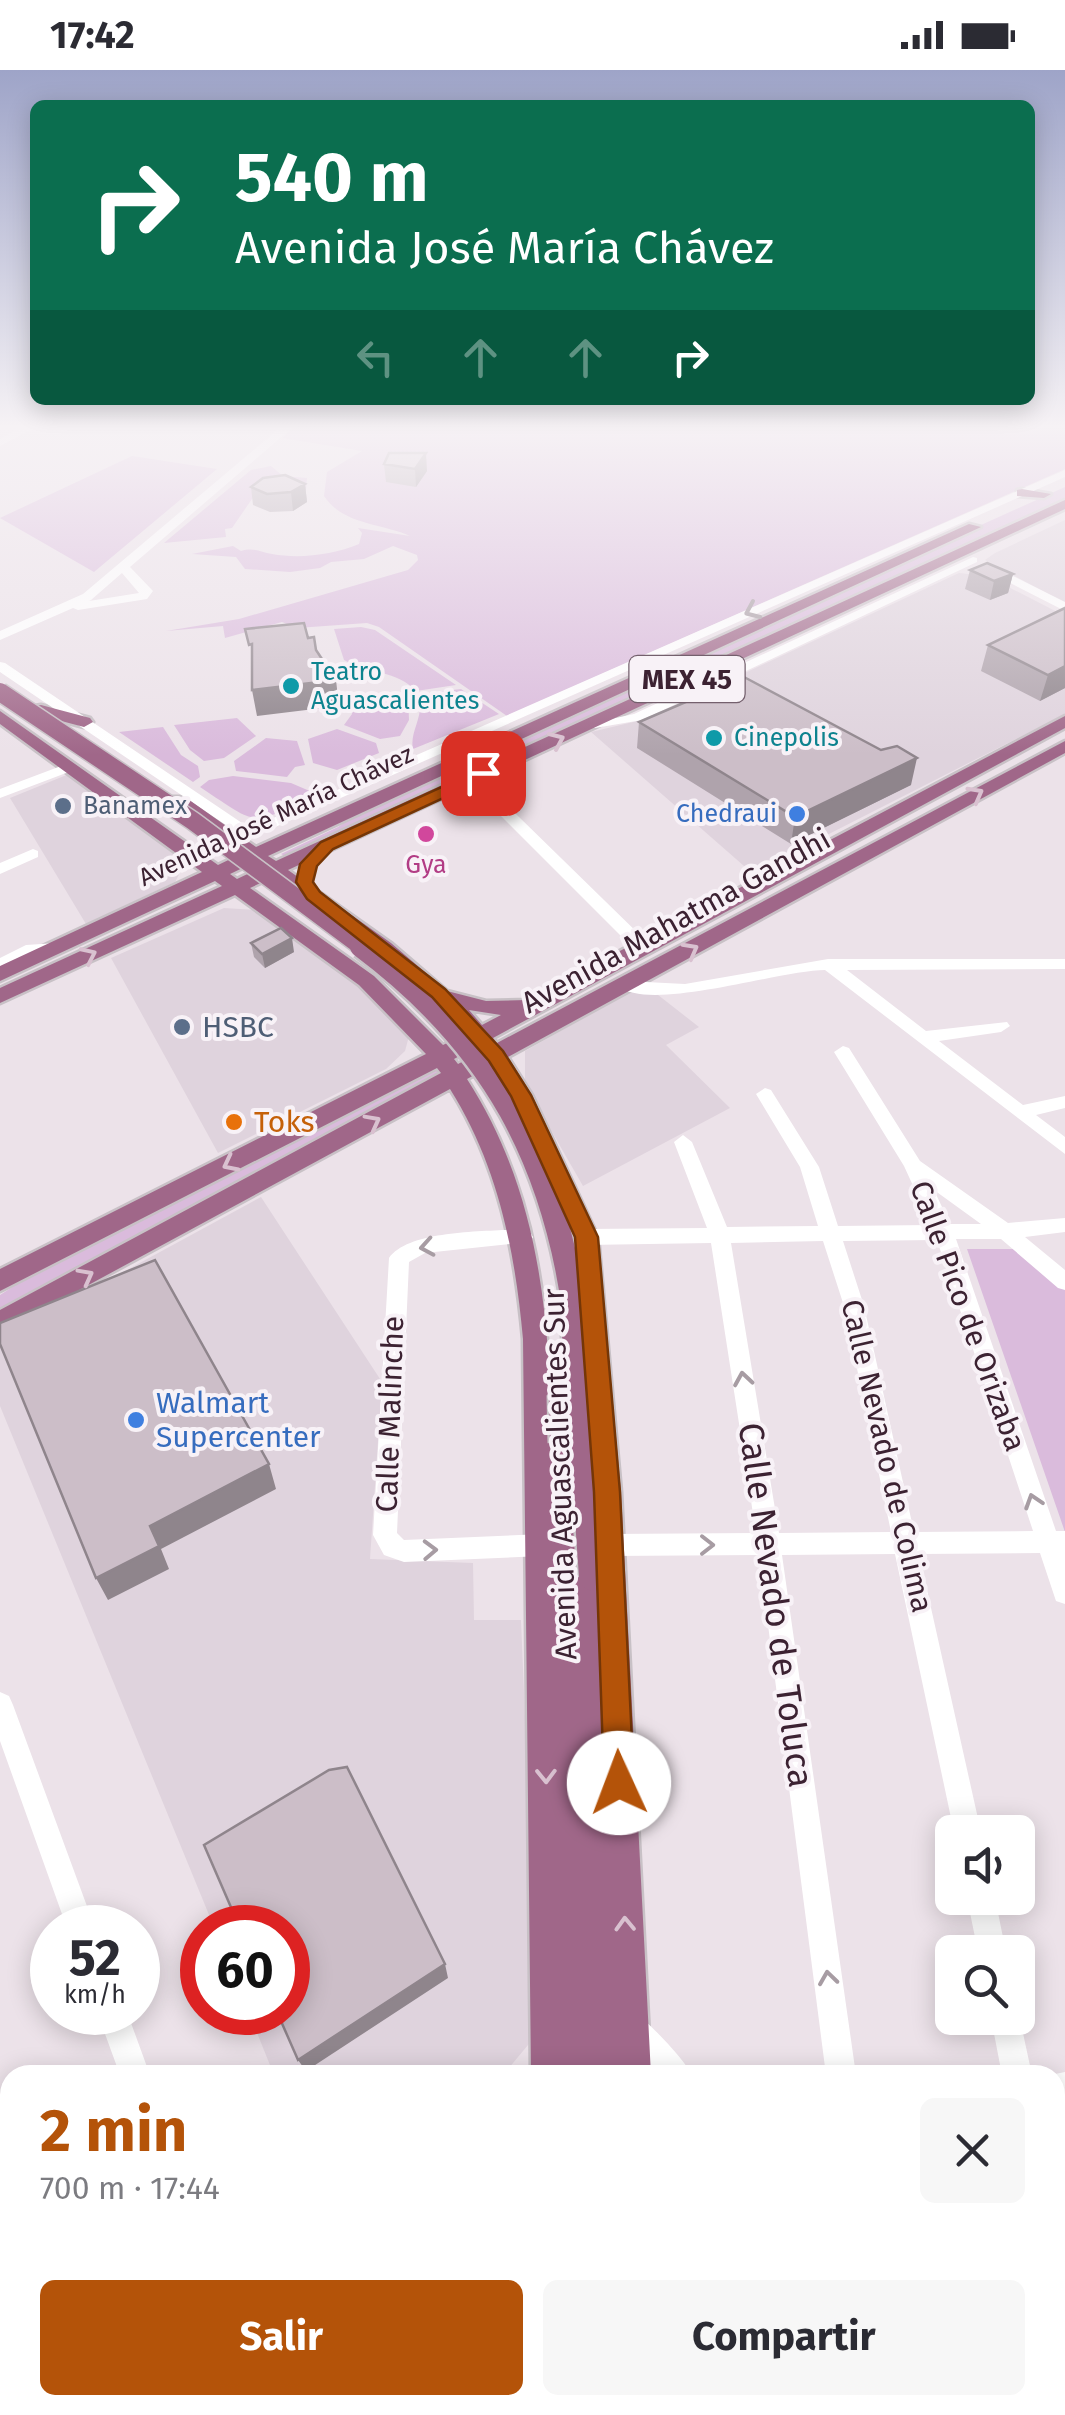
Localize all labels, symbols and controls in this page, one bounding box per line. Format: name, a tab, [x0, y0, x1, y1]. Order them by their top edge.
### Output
text: 17:42	[50, 12, 135, 58]
text: 540 m	[235, 136, 429, 220]
icon: right	[70, 140, 200, 270]
text: Avenida José María Chávez	[235, 221, 774, 275]
icon: left	[348, 330, 403, 385]
icon: ahead	[453, 330, 508, 385]
icon: ahead	[558, 330, 613, 385]
icon: right	[663, 330, 718, 385]
one-way arrow	[744, 599, 762, 619]
road number: MEX 45	[630, 656, 744, 702]
place label: Teatro Aguascalientes	[311, 657, 479, 716]
marker: Teatro Aguascalientes	[280, 675, 302, 697]
place label: Cinepolis	[734, 723, 839, 753]
marker: Cinepolis	[703, 727, 725, 749]
pin	[441, 731, 526, 816]
one-way arrow	[547, 732, 565, 752]
street label: Avenida José María Chávez	[134, 739, 418, 893]
icon: arrive	[456, 746, 511, 801]
one-way arrow	[966, 787, 984, 807]
place label: Banamex	[83, 791, 187, 821]
marker: Banamex	[52, 795, 74, 817]
place label: Chedraui	[676, 799, 777, 829]
marker: Chedraui	[786, 803, 808, 825]
street label: Avenida Mahatma Gandhi	[515, 821, 837, 1021]
marker: Gya	[415, 823, 437, 845]
place label: Gya	[405, 850, 447, 880]
one-way arrow	[680, 943, 699, 962]
one-way arrow	[79, 948, 97, 968]
place label: HSBC	[202, 1009, 274, 1045]
marker: HSBC	[171, 1016, 193, 1038]
place label: Toks	[254, 1104, 315, 1140]
marker: Toks	[223, 1111, 245, 1133]
one-way arrow	[362, 1115, 380, 1135]
one-way arrow	[223, 1152, 241, 1171]
street label: Calle Pico de Orizaba	[902, 1176, 1034, 1456]
one-way arrow	[419, 1236, 435, 1257]
one-way arrow	[75, 1268, 93, 1288]
street label: Avenida Aguascalientes Sur	[536, 1287, 584, 1660]
street label: Calle Nevado de Colima	[833, 1296, 941, 1616]
street label: Calle Malinche	[369, 1315, 411, 1513]
one-way arrow	[733, 1371, 754, 1388]
place label: Walmart Supercenter	[156, 1385, 321, 1455]
marker: Walmart Supercenter	[125, 1409, 147, 1431]
street label: Calle Nevado de Toluca	[730, 1420, 822, 1790]
one-way arrow	[1025, 1493, 1045, 1510]
one-way arrow	[700, 1534, 715, 1556]
one-way arrow	[422, 1539, 438, 1560]
position arrow	[567, 1731, 671, 1835]
one-way arrow	[535, 1770, 557, 1785]
map controls	[935, 1815, 1035, 2035]
button: sound	[935, 1815, 1035, 1915]
speed limit sign: 60	[180, 1905, 310, 2035]
one-way arrow	[615, 1915, 636, 1931]
text: 52	[69, 1928, 121, 1988]
button: search	[935, 1935, 1035, 2035]
one-way arrow	[818, 1970, 839, 1987]
text: km/h	[64, 1980, 126, 2010]
text: 2 min	[40, 2095, 187, 2167]
button: close	[920, 2098, 1025, 2203]
text: 700 m · 17:44	[40, 2169, 220, 2207]
button: Salir	[40, 2280, 523, 2395]
button: Compartir	[543, 2280, 1025, 2395]

